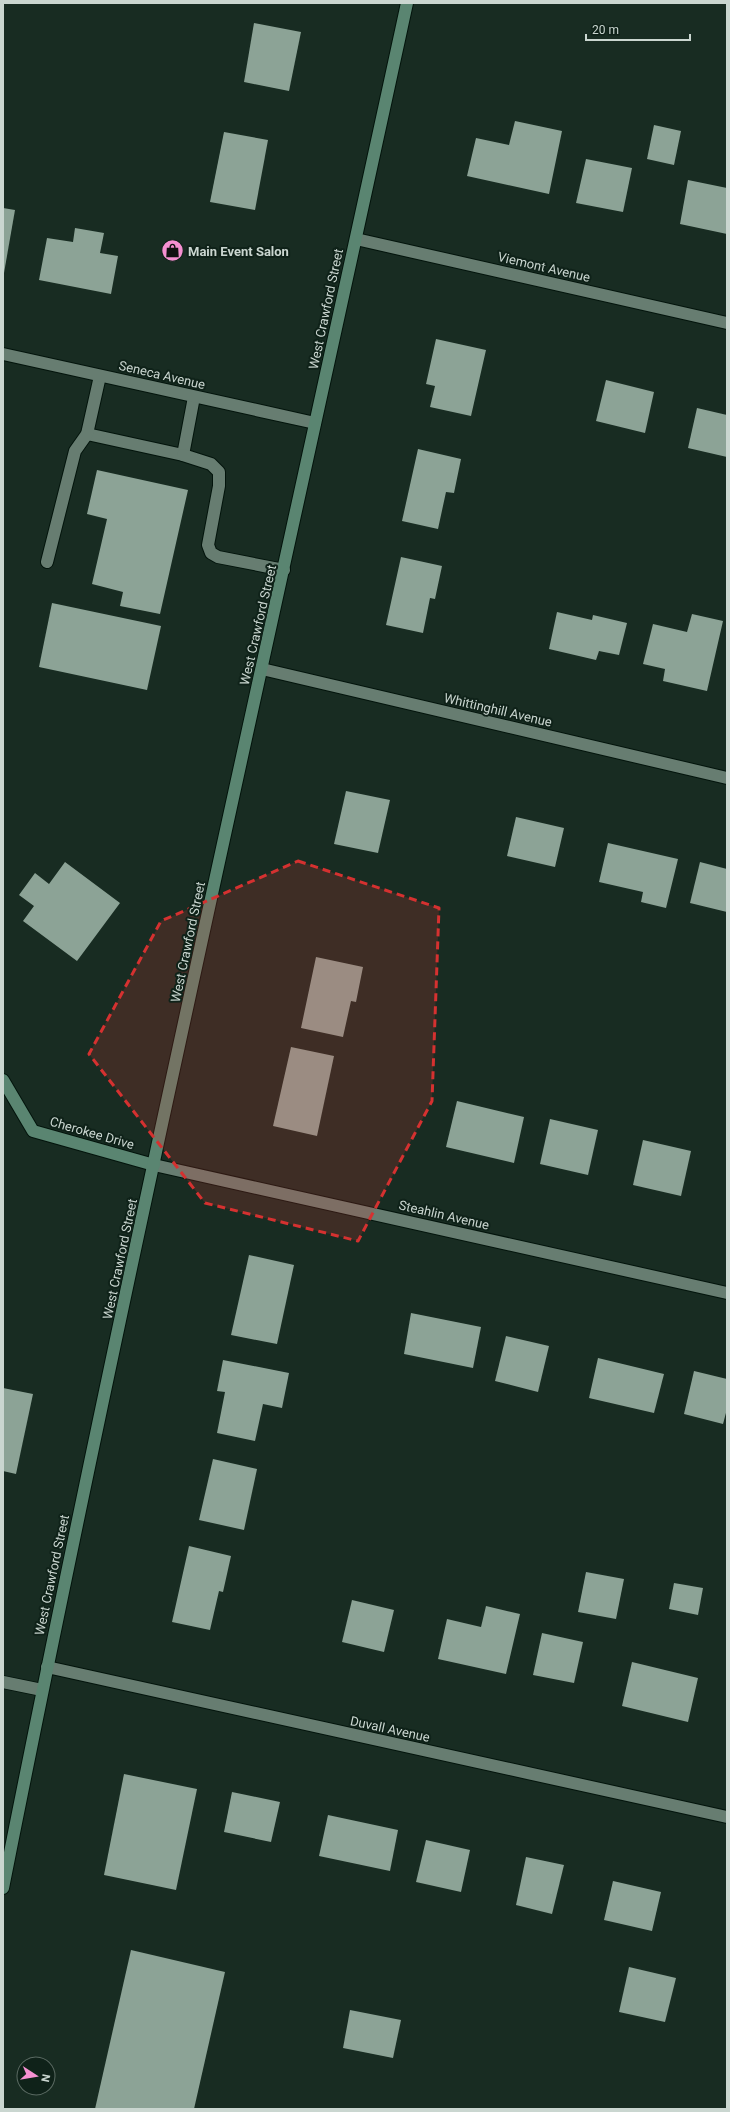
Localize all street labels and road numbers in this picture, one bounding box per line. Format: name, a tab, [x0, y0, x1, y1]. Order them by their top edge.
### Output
street label: West Crawford Street	[306, 247, 346, 371]
street label: Viemont Avenue	[496, 249, 592, 285]
street label: Seneca Avenue	[117, 358, 207, 392]
street label: West Crawford Street	[237, 563, 279, 687]
street label: Whittinghill Avenue	[443, 690, 554, 730]
street label: West Crawford Street	[168, 880, 208, 1004]
street label: Cherokee Drive	[48, 1114, 136, 1152]
street label: West Crawford Street	[100, 1197, 140, 1321]
street label: Steahlin Avenue	[397, 1197, 491, 1233]
street label: West Crawford Street	[32, 1513, 72, 1637]
street label: Duvall Avenue	[349, 1713, 431, 1745]

